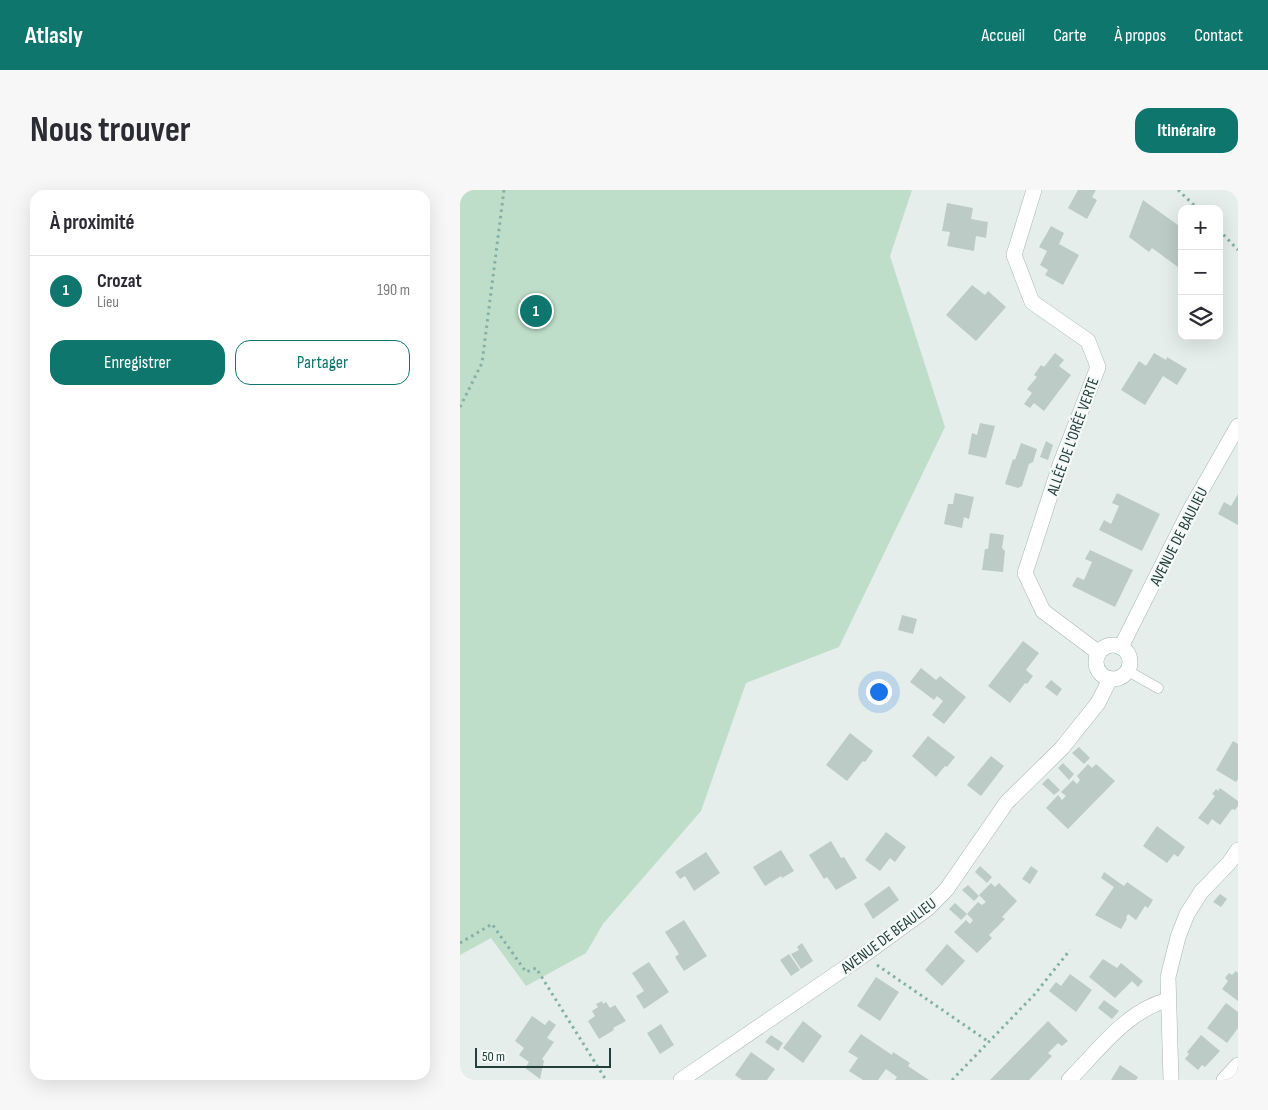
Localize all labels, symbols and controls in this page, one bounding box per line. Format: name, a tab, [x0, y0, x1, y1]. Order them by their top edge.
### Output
text: Atlasly	[25, 21, 83, 50]
text: Accueil	[981, 25, 1025, 46]
text: Carte	[1053, 25, 1086, 46]
text: À propos	[1114, 25, 1166, 46]
text: Contact	[1194, 25, 1243, 46]
button: Itinéraire	[1135, 108, 1238, 153]
text: Nous trouver	[30, 109, 191, 152]
map controls	[1178, 205, 1223, 340]
button: +	[1178, 205, 1223, 250]
text: À proximité	[50, 210, 135, 235]
button: −	[1178, 250, 1223, 295]
text: Crozat	[97, 270, 142, 293]
text: 1	[63, 281, 69, 300]
text: 190 m	[377, 281, 410, 300]
pin: 1	[520, 292, 552, 330]
text: Lieu	[97, 293, 119, 312]
button: layers	[1178, 295, 1223, 340]
button: Enregistrer	[50, 340, 225, 385]
button: Partager	[235, 340, 410, 385]
street label: ALLÉE DE L'ORÉE VERTE	[1043, 375, 1104, 499]
street label: AVENUE DE BAULIEU	[1146, 484, 1212, 590]
your location	[866, 679, 892, 705]
street label: AVENUE DE BEAULIEU	[837, 894, 940, 979]
scale bar	[475, 1045, 611, 1068]
text: 50 m	[482, 1048, 505, 1065]

